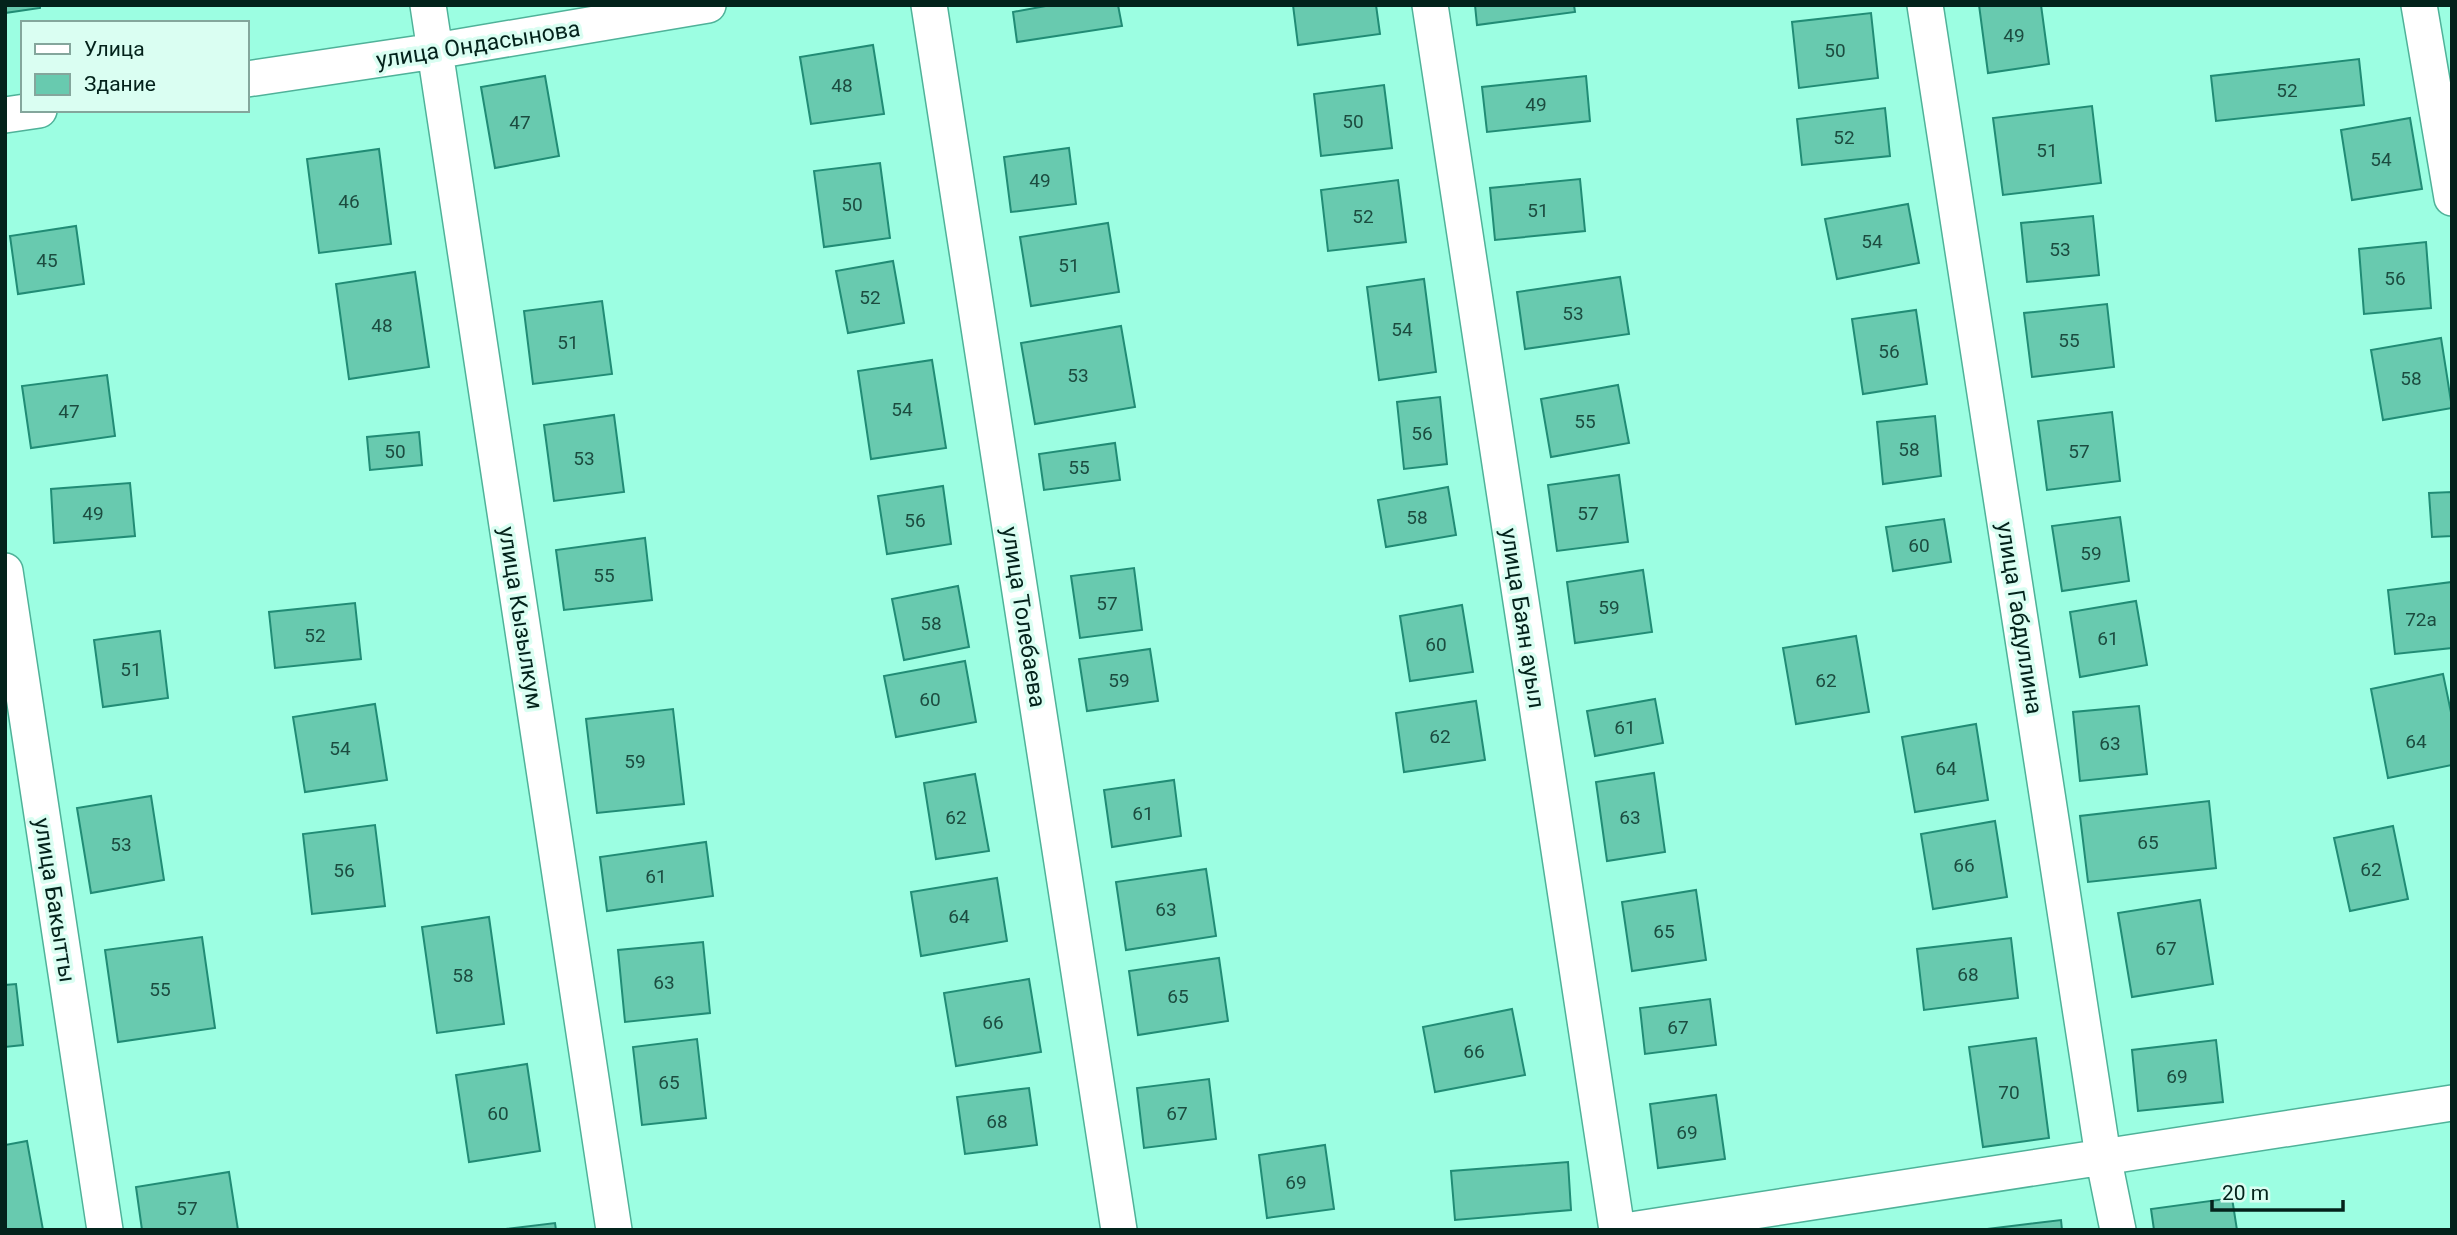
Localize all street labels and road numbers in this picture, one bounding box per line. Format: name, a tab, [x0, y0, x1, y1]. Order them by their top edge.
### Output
street label: улица Ондасынова	[374, 15, 582, 74]
street label: улица Габдуллина	[1991, 520, 2048, 716]
street label: улица Кызылкум	[493, 525, 548, 711]
street label: улица Толебаева	[996, 525, 1051, 709]
street label: улица Баян ауыл	[1495, 526, 1550, 710]
street label: улица Бакытты	[28, 816, 81, 984]

